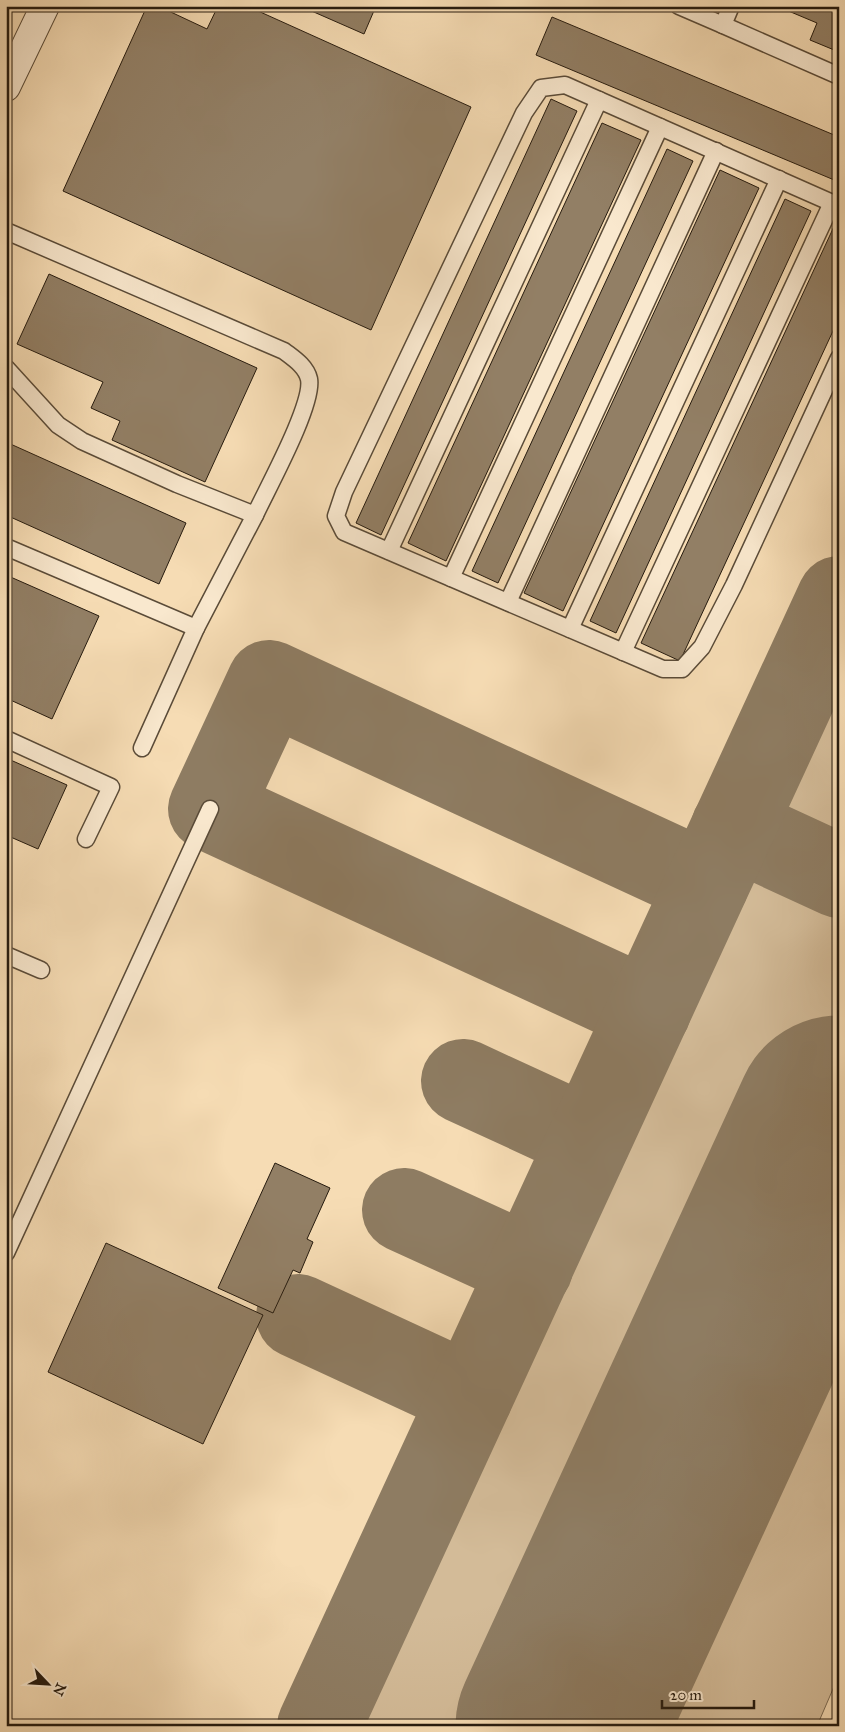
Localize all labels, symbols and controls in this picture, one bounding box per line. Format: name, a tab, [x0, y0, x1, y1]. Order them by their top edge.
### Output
north arrow	[22, 1660, 72, 1710]
scale bar	[662, 1677, 755, 1709]
text: N	[49, 1680, 70, 1698]
text: 20 m	[670, 1686, 702, 1704]

